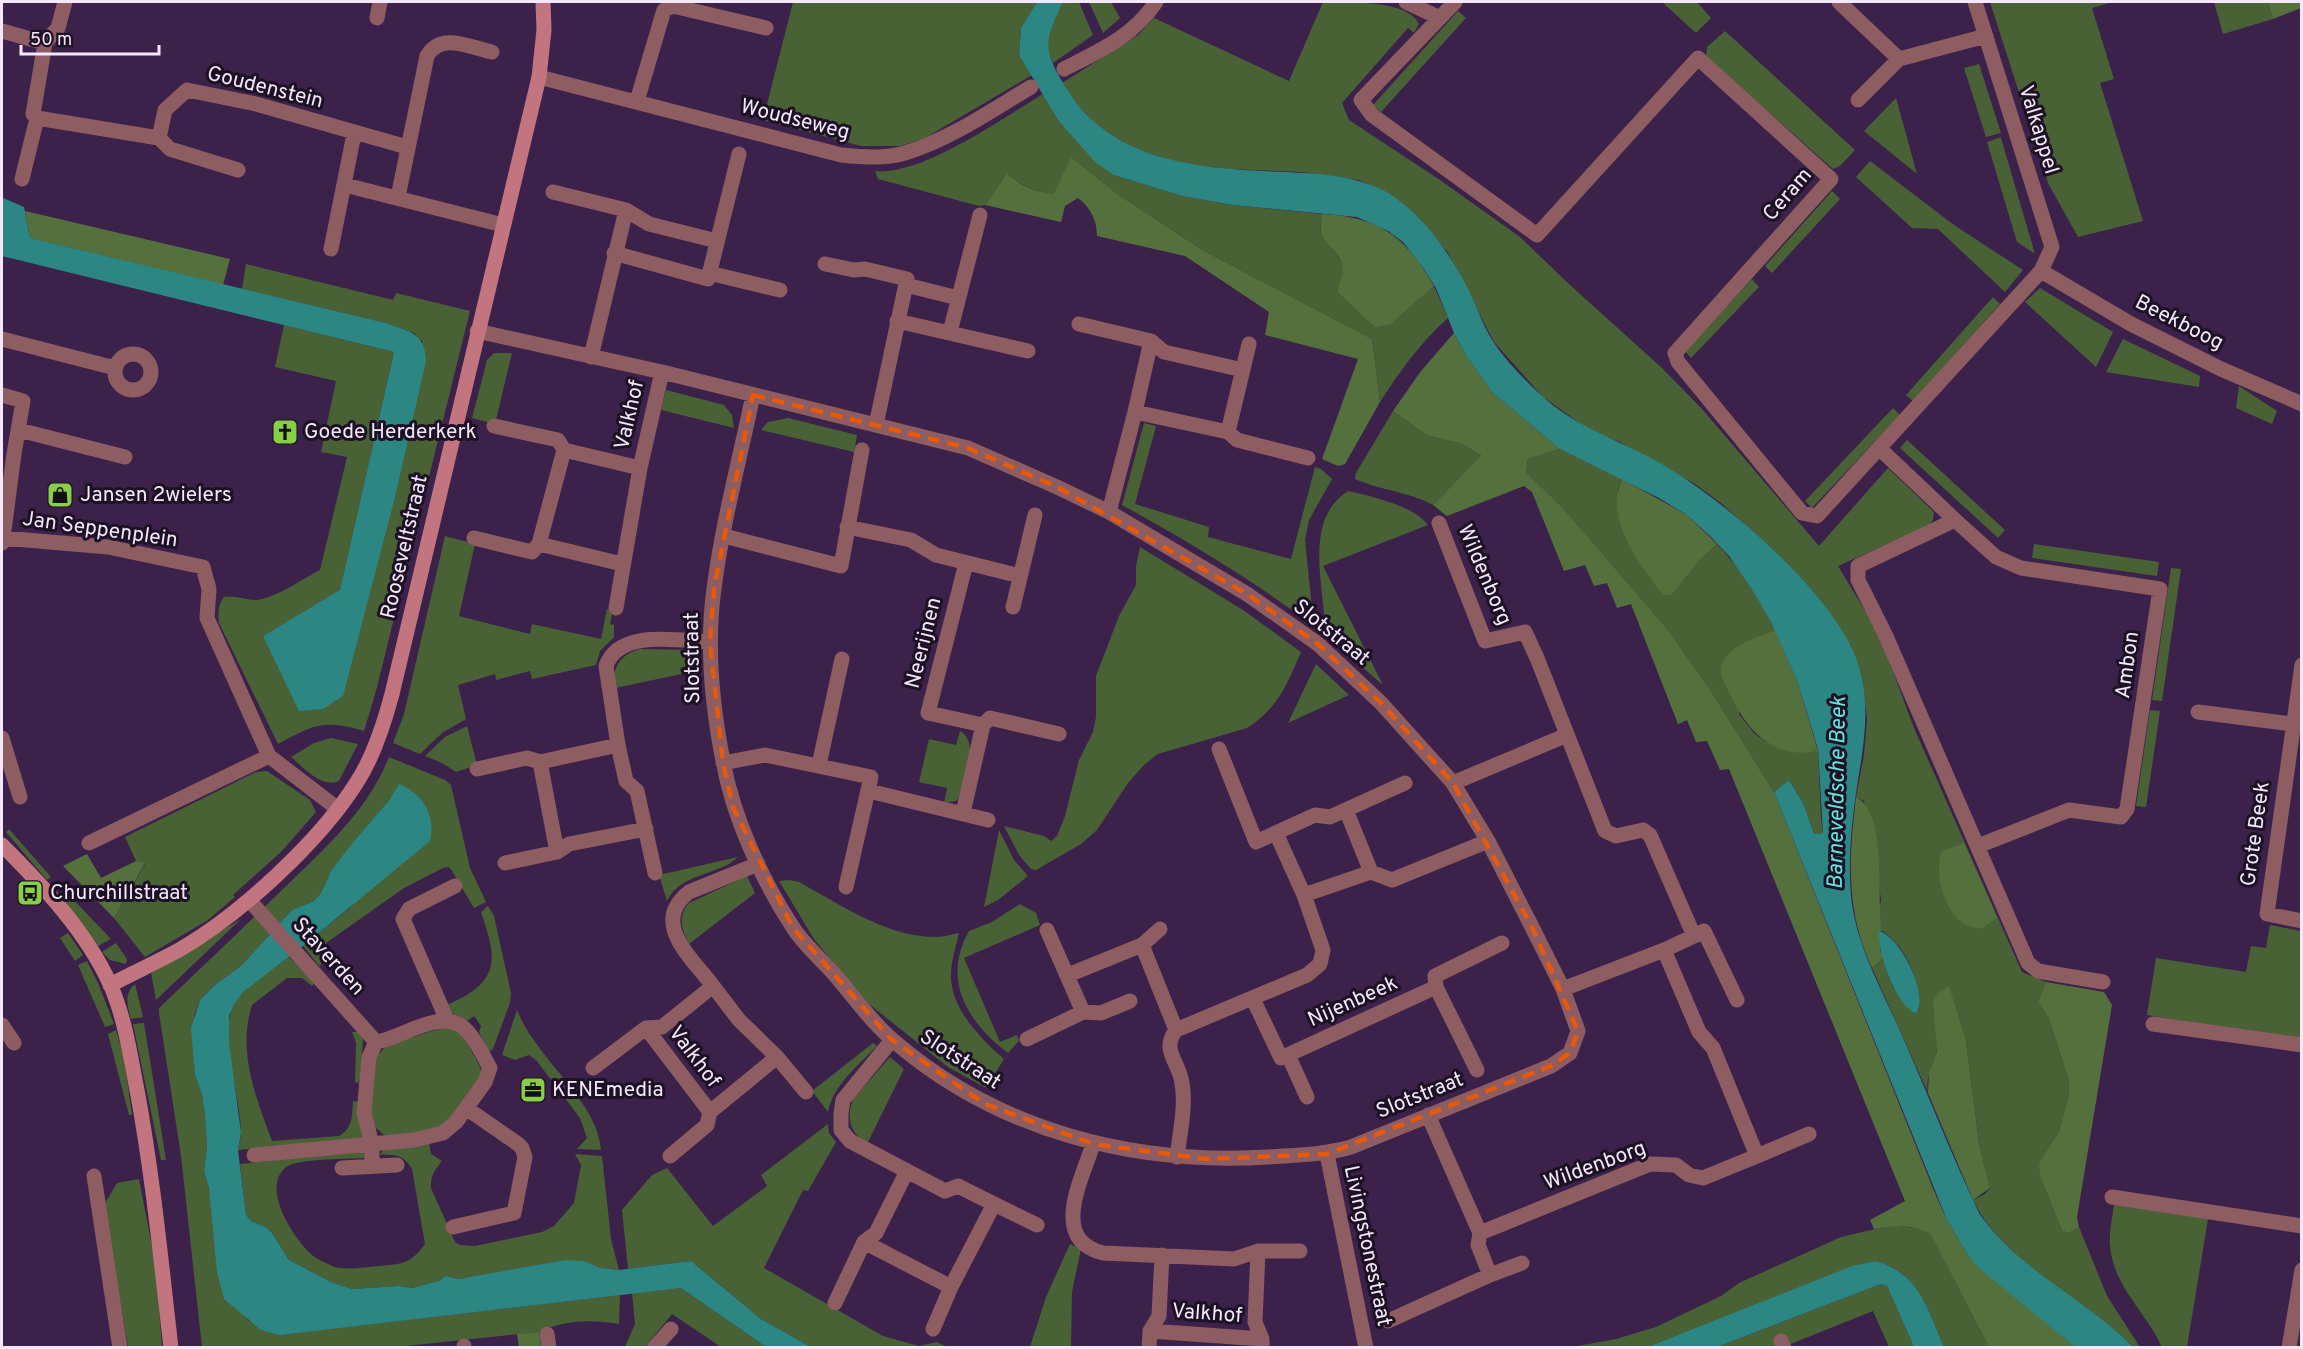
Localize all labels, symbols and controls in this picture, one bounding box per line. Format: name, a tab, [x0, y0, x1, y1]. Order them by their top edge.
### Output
scale bar	[21, 18, 159, 56]
text: 50 m	[30, 29, 72, 52]
street label: Goudenstein	[204, 61, 326, 115]
street label: Valkappel	[2012, 82, 2064, 178]
street label: Woudseweg	[738, 93, 852, 147]
street label: Ceram	[1757, 163, 1819, 227]
street label: Beekboog	[2130, 289, 2228, 357]
street label: Valkhof	[609, 378, 651, 452]
church icon: Goede Herderkerk	[270, 417, 300, 447]
place label: Goede Herderkerk	[304, 419, 477, 446]
street label: Rooseveltstraat	[375, 472, 435, 622]
shop icon: Jansen 2wielers	[45, 480, 75, 510]
place label: Jansen 2wielers	[80, 482, 232, 509]
street label: Jan Seppenplein	[21, 506, 179, 554]
street label: Wildenborg	[1451, 521, 1517, 629]
street label: Slotstraat	[1287, 594, 1375, 672]
street label: Neerijnen	[900, 595, 948, 691]
street label: Slotstraat	[679, 612, 707, 704]
street label: Ambon	[2110, 630, 2146, 700]
water label: Barneveldsche Beek	[1823, 695, 1853, 890]
street label: Grote Beek	[2235, 780, 2277, 888]
bus stop icon: Churchillstraat	[15, 878, 45, 908]
place label: Churchillstraat	[50, 880, 188, 907]
street label: Staverden	[286, 912, 370, 1002]
street label: Nijenbeek	[1304, 970, 1402, 1034]
street label: Valkhof	[662, 1021, 726, 1093]
street label: Slotstraat	[914, 1024, 1006, 1096]
street label: Slotstraat	[1372, 1066, 1468, 1126]
office icon: KENEmedia	[518, 1075, 548, 1105]
place label: KENEmedia	[552, 1077, 664, 1104]
street label: Wildenborg	[1540, 1135, 1650, 1197]
street label: Livingstonestraat	[1337, 1163, 1397, 1329]
street label: Valkhof	[1171, 1298, 1243, 1330]

